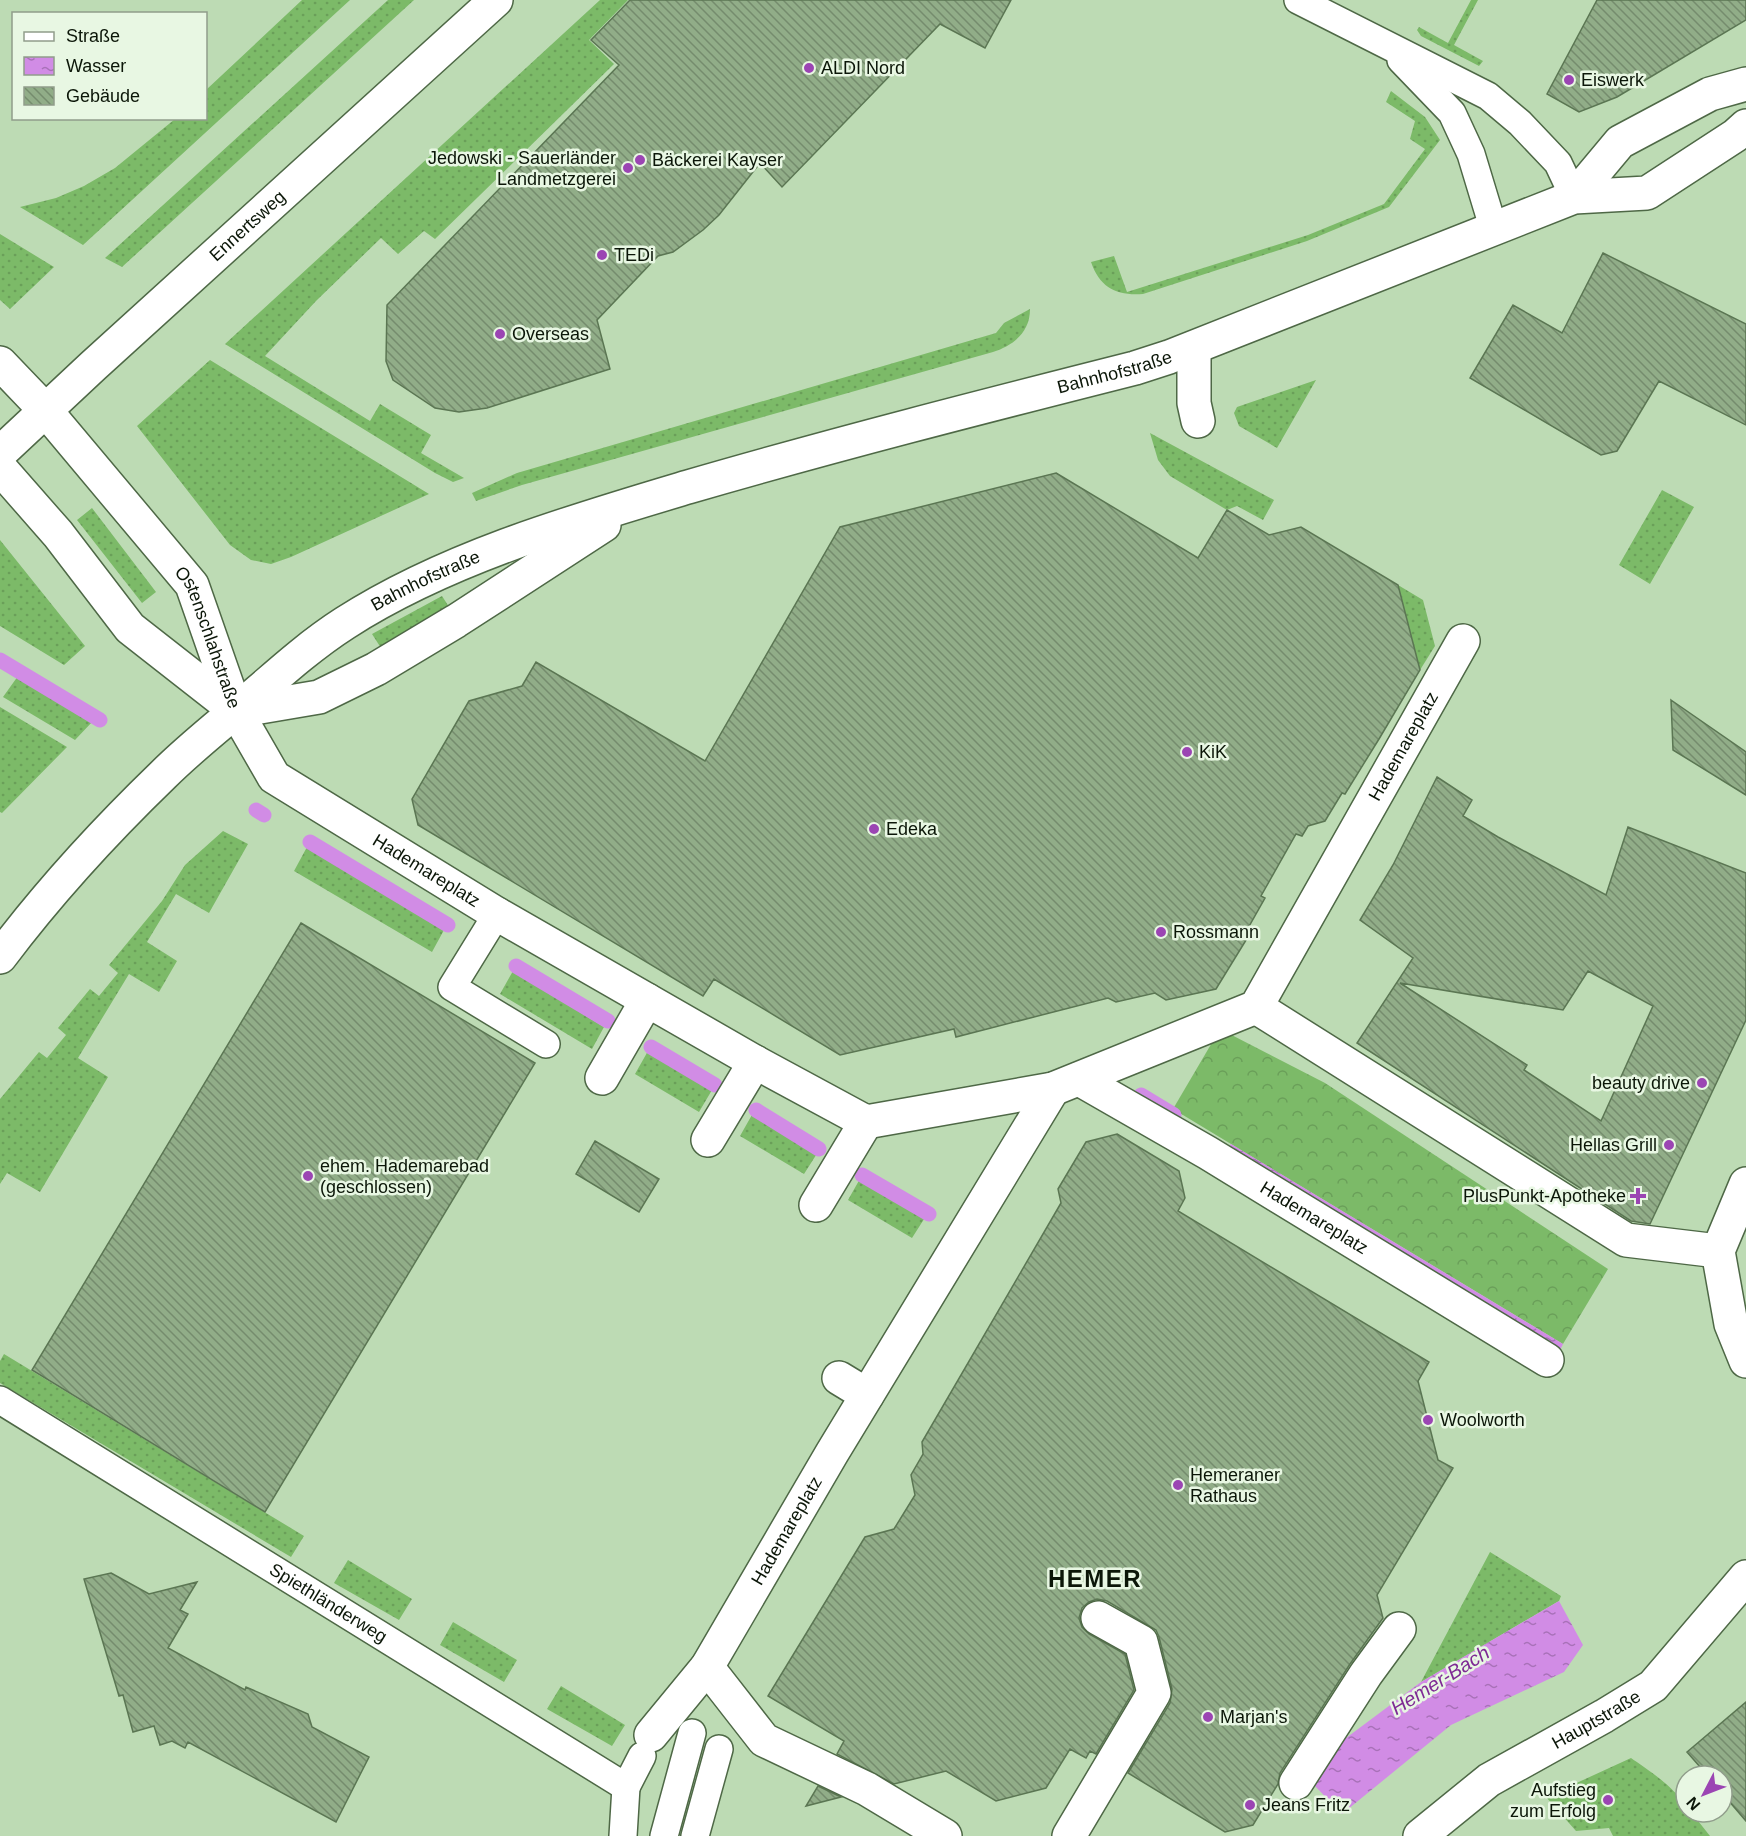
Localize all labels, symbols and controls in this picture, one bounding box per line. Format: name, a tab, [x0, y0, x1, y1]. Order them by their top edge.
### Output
legend	[12, 12, 207, 120]
text: Straße	[66, 26, 120, 46]
text: Wasser	[66, 56, 126, 76]
place label: ALDI Nord	[821, 58, 905, 78]
marker: ALDI Nord	[802, 61, 816, 75]
place label: Eiswerk	[1581, 70, 1645, 90]
marker: Eiswerk	[1562, 73, 1576, 87]
text: Gebäude	[66, 86, 140, 106]
place label: Jedowski - Sauerländer Landmetzgerei	[428, 148, 616, 189]
place label: Bäckerei Kayser	[652, 150, 783, 170]
marker: Bäckerei Kayser	[633, 153, 647, 167]
marker: Jedowski - Sauerländer Landmetzgerei	[621, 161, 635, 175]
street label: Ennertsweg	[206, 186, 289, 265]
place label: TEDi	[614, 245, 654, 265]
marker: TEDi	[595, 248, 609, 262]
place label: Overseas	[512, 324, 589, 344]
marker: Overseas	[493, 327, 507, 341]
street label: Bahnhofstraße	[1055, 347, 1175, 397]
street label: Bahnhofstraße	[367, 547, 483, 615]
street label: Ostenschlahstraße	[171, 562, 244, 711]
street label: Hademareplatz	[1365, 688, 1442, 804]
place label: KiK	[1199, 742, 1227, 762]
marker: KiK	[1180, 745, 1194, 759]
place label: Edeka	[886, 819, 938, 839]
marker: Edeka	[867, 822, 881, 836]
street label: Hademareplatz	[369, 830, 484, 911]
place label: Rossmann	[1173, 922, 1259, 942]
marker: Rossmann	[1154, 925, 1168, 939]
place label: beauty drive	[1592, 1073, 1690, 1093]
marker: beauty drive	[1695, 1076, 1709, 1090]
place label: Hellas Grill	[1570, 1135, 1657, 1155]
marker: Hellas Grill	[1662, 1138, 1676, 1152]
place label: ehem. Hademarebad (geschlossen)	[320, 1156, 489, 1197]
marker: ehem. Hademarebad (geschlossen)	[301, 1169, 315, 1183]
street label: Hademareplatz	[1257, 1177, 1371, 1258]
place label: PlusPunkt-Apotheke	[1463, 1186, 1626, 1206]
marker: PlusPunkt-Apotheke	[1631, 1189, 1645, 1203]
place label: Woolworth	[1440, 1410, 1525, 1430]
marker: Woolworth	[1421, 1413, 1435, 1427]
place label: Hemeraner Rathaus	[1190, 1465, 1280, 1506]
street label: Hademareplatz	[747, 1473, 826, 1588]
marker: Hemeraner Rathaus	[1171, 1478, 1185, 1492]
street label: Spiethländerweg	[266, 1559, 391, 1647]
district label: HEMER	[1048, 1565, 1142, 1592]
water label: Hemer-Bach	[1387, 1641, 1493, 1719]
street label: Hauptstraße	[1548, 1686, 1644, 1753]
place label: Marjan's	[1220, 1707, 1287, 1727]
marker: Marjan's	[1201, 1710, 1215, 1724]
north arrow	[1674, 1764, 1734, 1824]
place label: Aufstieg zum Erfolg	[1510, 1780, 1596, 1821]
marker: Aufstieg zum Erfolg	[1601, 1793, 1615, 1807]
text: N	[1683, 1794, 1703, 1814]
place label: Jeans Fritz	[1262, 1795, 1350, 1815]
marker: Jeans Fritz	[1243, 1798, 1257, 1812]

